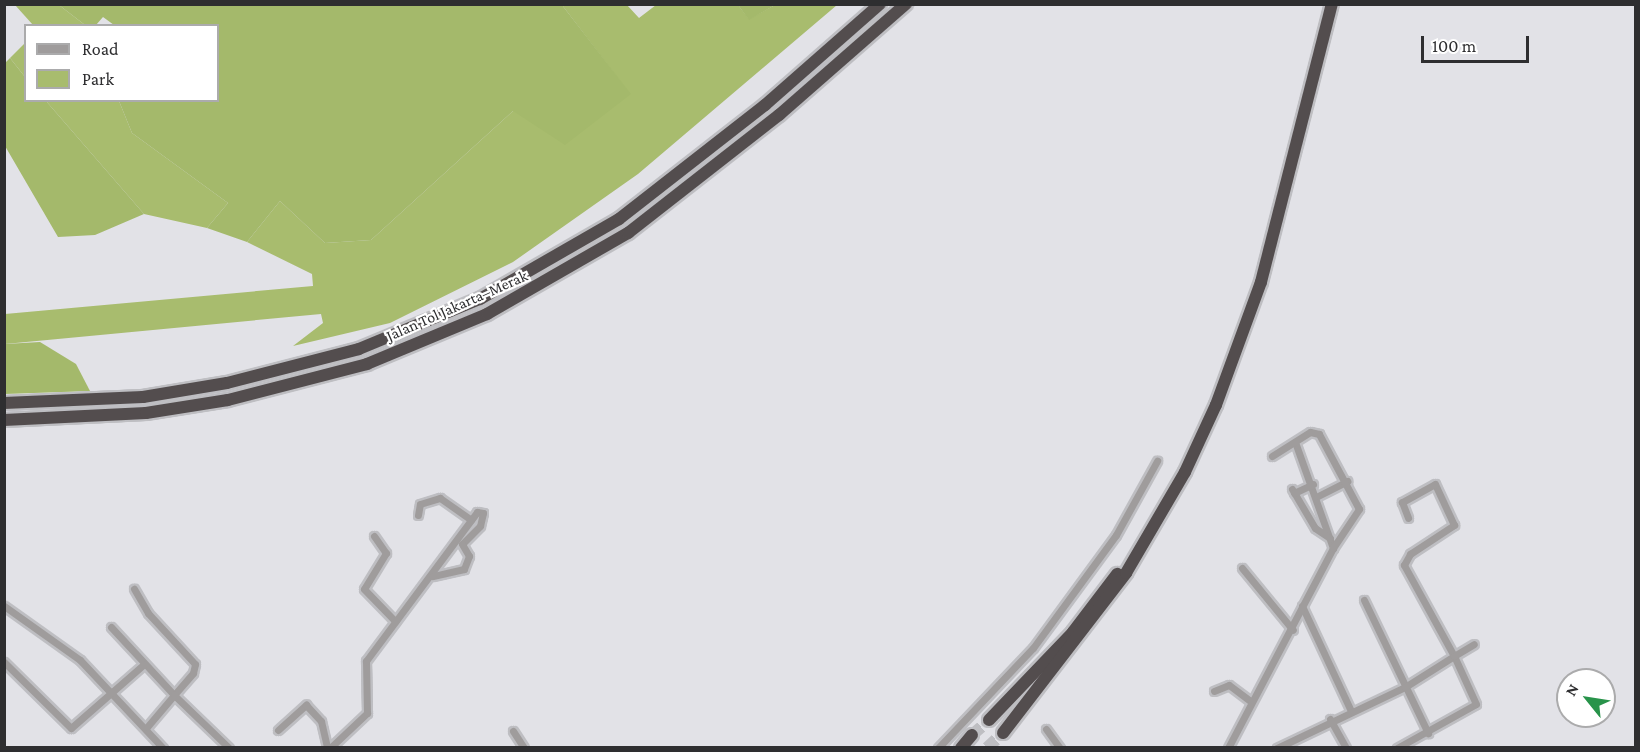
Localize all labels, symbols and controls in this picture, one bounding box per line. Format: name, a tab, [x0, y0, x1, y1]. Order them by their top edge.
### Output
legend	[24, 24, 219, 102]
scale bar	[1424, 24, 1532, 62]
text: 100 m	[1432, 36, 1476, 56]
text: Road	[82, 39, 119, 59]
text: Park	[82, 69, 114, 89]
street label: Jalan Tol Jakarta–Merak	[383, 266, 531, 346]
north arrow	[1556, 668, 1616, 728]
text: N	[1562, 681, 1582, 699]

